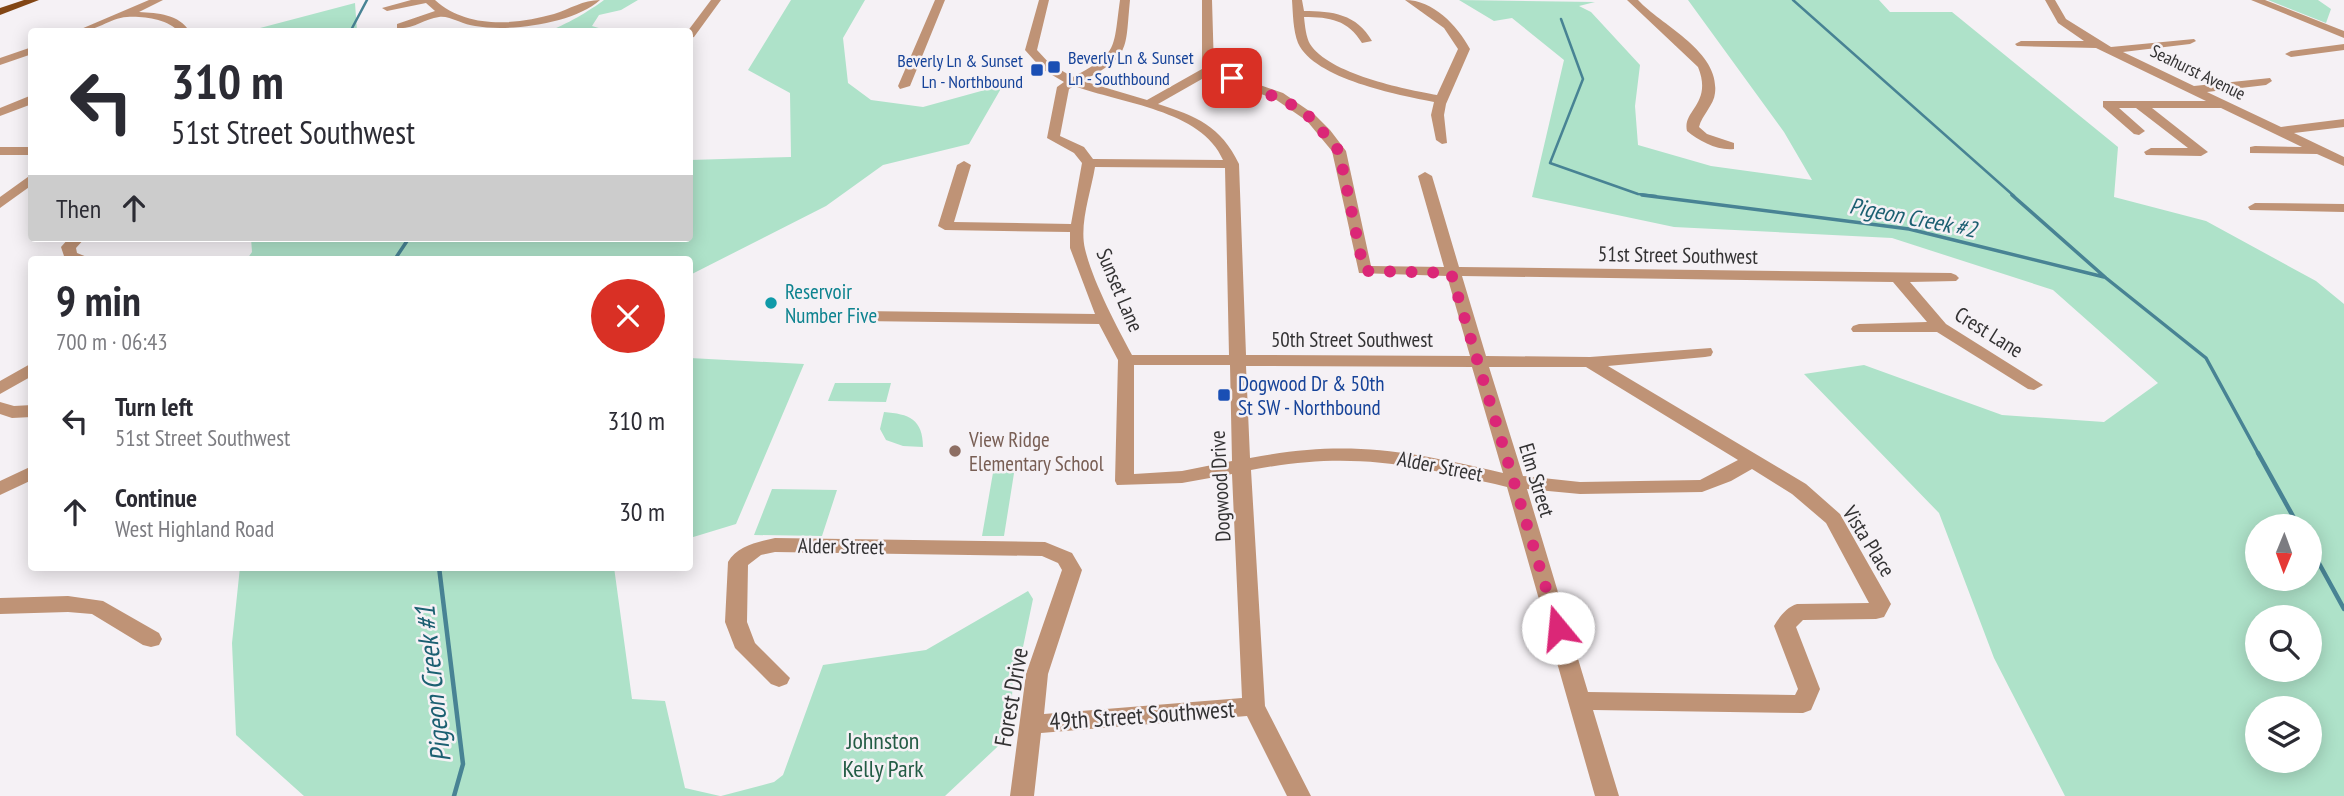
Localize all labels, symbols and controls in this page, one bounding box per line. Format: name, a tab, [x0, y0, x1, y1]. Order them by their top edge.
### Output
street label: Seahurst Avenue	[2147, 39, 2249, 105]
place label: Beverly Ln & Sunset Ln - Southbound	[1068, 46, 1194, 90]
pin	[1202, 48, 1262, 108]
text: 310 m	[171, 49, 284, 113]
place label: Beverly Ln & Sunset Ln - Northbound	[897, 49, 1023, 93]
icon: left	[56, 56, 147, 147]
marker: Beverly Ln & Sunset Ln - Southbound	[1046, 59, 1062, 75]
icon: arrive	[1213, 59, 1251, 97]
marker: Beverly Ln & Sunset Ln - Northbound	[1029, 62, 1045, 78]
text: 51st Street Southwest	[171, 111, 415, 153]
icon: ahead	[115, 189, 153, 227]
water label: Pigeon Creek #2	[1847, 190, 1982, 244]
text: Then	[56, 192, 101, 225]
street label: 51st Street Southwest	[1598, 240, 1758, 270]
street label: Sunset Lane	[1090, 244, 1150, 336]
text: 9 min	[56, 273, 141, 328]
place label: Reservoir Number Five	[785, 278, 877, 329]
button: close	[591, 279, 665, 353]
marker: Reservoir Number Five	[763, 295, 779, 311]
street label: Crest Lane	[1950, 300, 2028, 364]
street label: 50th Street Southwest	[1271, 326, 1433, 353]
text: 700 m · 06:43	[56, 327, 168, 356]
place label: Dogwood Dr & 50th St SW - Northbound	[1238, 370, 1384, 421]
marker: Dogwood Dr & 50th St SW - Northbound	[1216, 387, 1232, 403]
text: Turn left	[115, 390, 193, 423]
icon: left	[56, 402, 94, 440]
text: 310 m	[607, 404, 665, 437]
text: 51st Street Southwest	[115, 423, 290, 452]
place label: View Ridge Elementary School	[968, 426, 1104, 477]
street label: Dogwood Drive	[1204, 430, 1236, 542]
street label: Elm Street	[1513, 440, 1561, 520]
marker: View Ridge Elementary School	[947, 443, 963, 459]
street label: Alder Street	[1395, 445, 1485, 488]
text: Continue	[115, 481, 197, 514]
icon: ahead	[56, 493, 94, 531]
text: 30 m	[619, 495, 665, 528]
street label: Vista Place	[1836, 500, 1901, 581]
text: West Highland Road	[115, 514, 274, 543]
north arrow	[2245, 514, 2322, 592]
map controls	[2245, 514, 2322, 773]
street label: Alder Street	[798, 532, 885, 560]
position arrow	[1521, 591, 1595, 665]
water label: Pigeon Creek #1	[405, 604, 459, 764]
button: search	[2245, 605, 2322, 682]
street label: Forest Drive	[987, 645, 1035, 749]
street label: 49th Street Southwest	[1048, 693, 1236, 737]
button: layers	[2245, 696, 2322, 773]
park label: Johnston Kelly Park	[842, 725, 924, 784]

